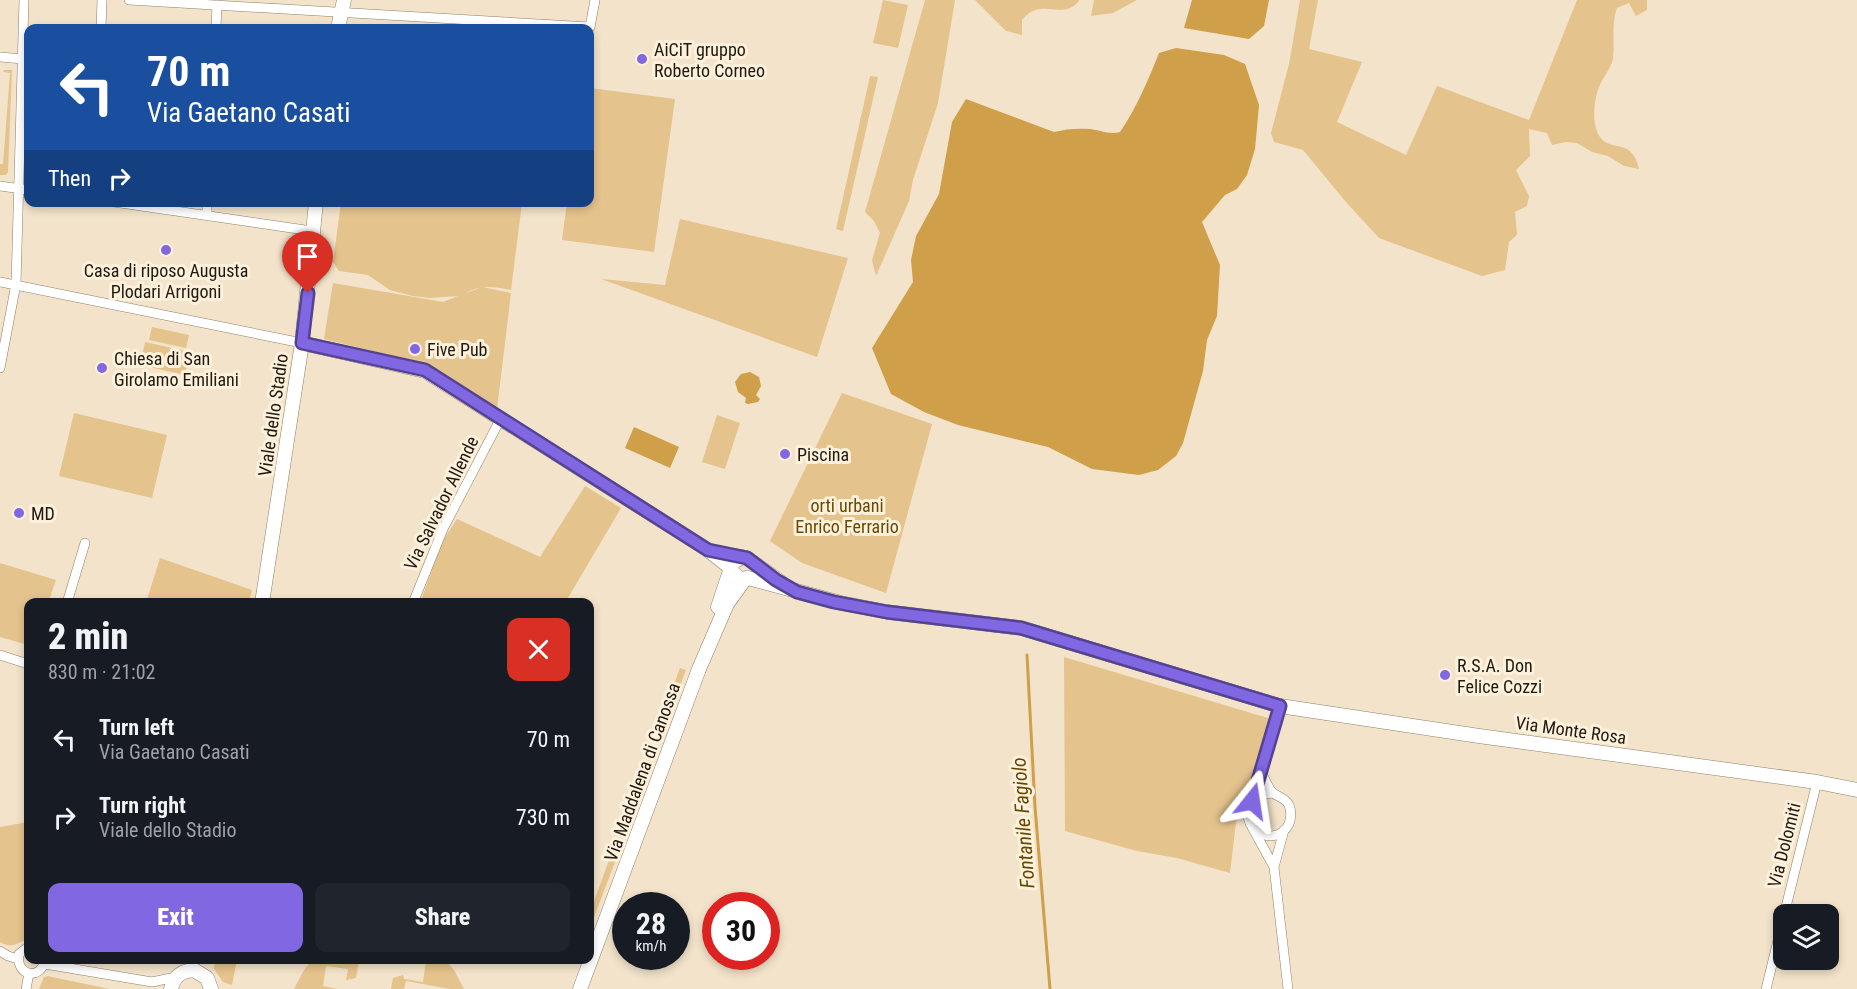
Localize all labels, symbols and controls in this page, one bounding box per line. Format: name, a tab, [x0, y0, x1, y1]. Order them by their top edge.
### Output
place label: AiCiT gruppo Roberto Corneo	[654, 39, 765, 81]
text: 70 m	[147, 47, 230, 96]
icon: left	[48, 48, 126, 126]
marker: AiCiT gruppo Roberto Corneo	[635, 52, 649, 66]
text: Via Gaetano Casati	[147, 97, 350, 129]
icon: right	[103, 162, 136, 195]
text: Then	[48, 166, 91, 191]
pin	[282, 231, 333, 293]
icon: arrive	[291, 240, 324, 273]
marker: Casa di riposo Augusta Plodari Arrigoni	[159, 243, 173, 257]
place label: Casa di riposo Augusta Plodari Arrigoni	[84, 260, 248, 302]
place label: Five Pub	[427, 339, 488, 360]
marker: Five Pub	[408, 342, 422, 356]
place label: Chiesa di San Girolamo Emiliani	[114, 348, 239, 390]
street label: Viale dello Stadio	[254, 352, 292, 478]
marker: Chiesa di San Girolamo Emiliani	[95, 361, 109, 375]
street label: Via Salvador Allende	[400, 433, 482, 573]
place label: Piscina	[797, 444, 849, 465]
marker: Piscina	[778, 447, 792, 461]
park label: orti urbani Enrico Ferrario	[795, 495, 899, 537]
place label: MD	[31, 503, 55, 524]
marker: MD	[12, 506, 26, 520]
text: 2 min	[48, 616, 128, 658]
button: close	[507, 618, 570, 681]
place label: R.S.A. Don Felice Cozzi	[1457, 655, 1542, 697]
text: 830 m · 21:02	[48, 660, 155, 684]
marker: R.S.A. Don Felice Cozzi	[1438, 668, 1452, 682]
street label: Via Maddalena di Canossa	[600, 680, 684, 864]
street label: Via Monte Rosa	[1514, 712, 1628, 748]
text: Turn left	[99, 715, 174, 740]
icon: left	[48, 723, 81, 756]
text: 70 m	[527, 727, 570, 752]
text: Via Gaetano Casati	[99, 740, 250, 764]
water label: Fontanile Fagiolo	[1006, 757, 1040, 889]
position arrow	[1220, 769, 1284, 833]
text: Turn right	[99, 793, 186, 818]
street label: Via Dolomiti	[1763, 800, 1805, 890]
icon: right	[48, 801, 81, 834]
text: 730 m	[516, 805, 570, 830]
text: Viale dello Stadio	[99, 818, 236, 842]
button: Exit	[48, 883, 303, 952]
button: Share	[315, 883, 570, 952]
speed limit sign: 30	[702, 892, 780, 970]
map controls	[1773, 904, 1839, 970]
button: layers	[1773, 904, 1839, 970]
text: 28	[636, 906, 666, 941]
text: km/h	[636, 937, 666, 955]

